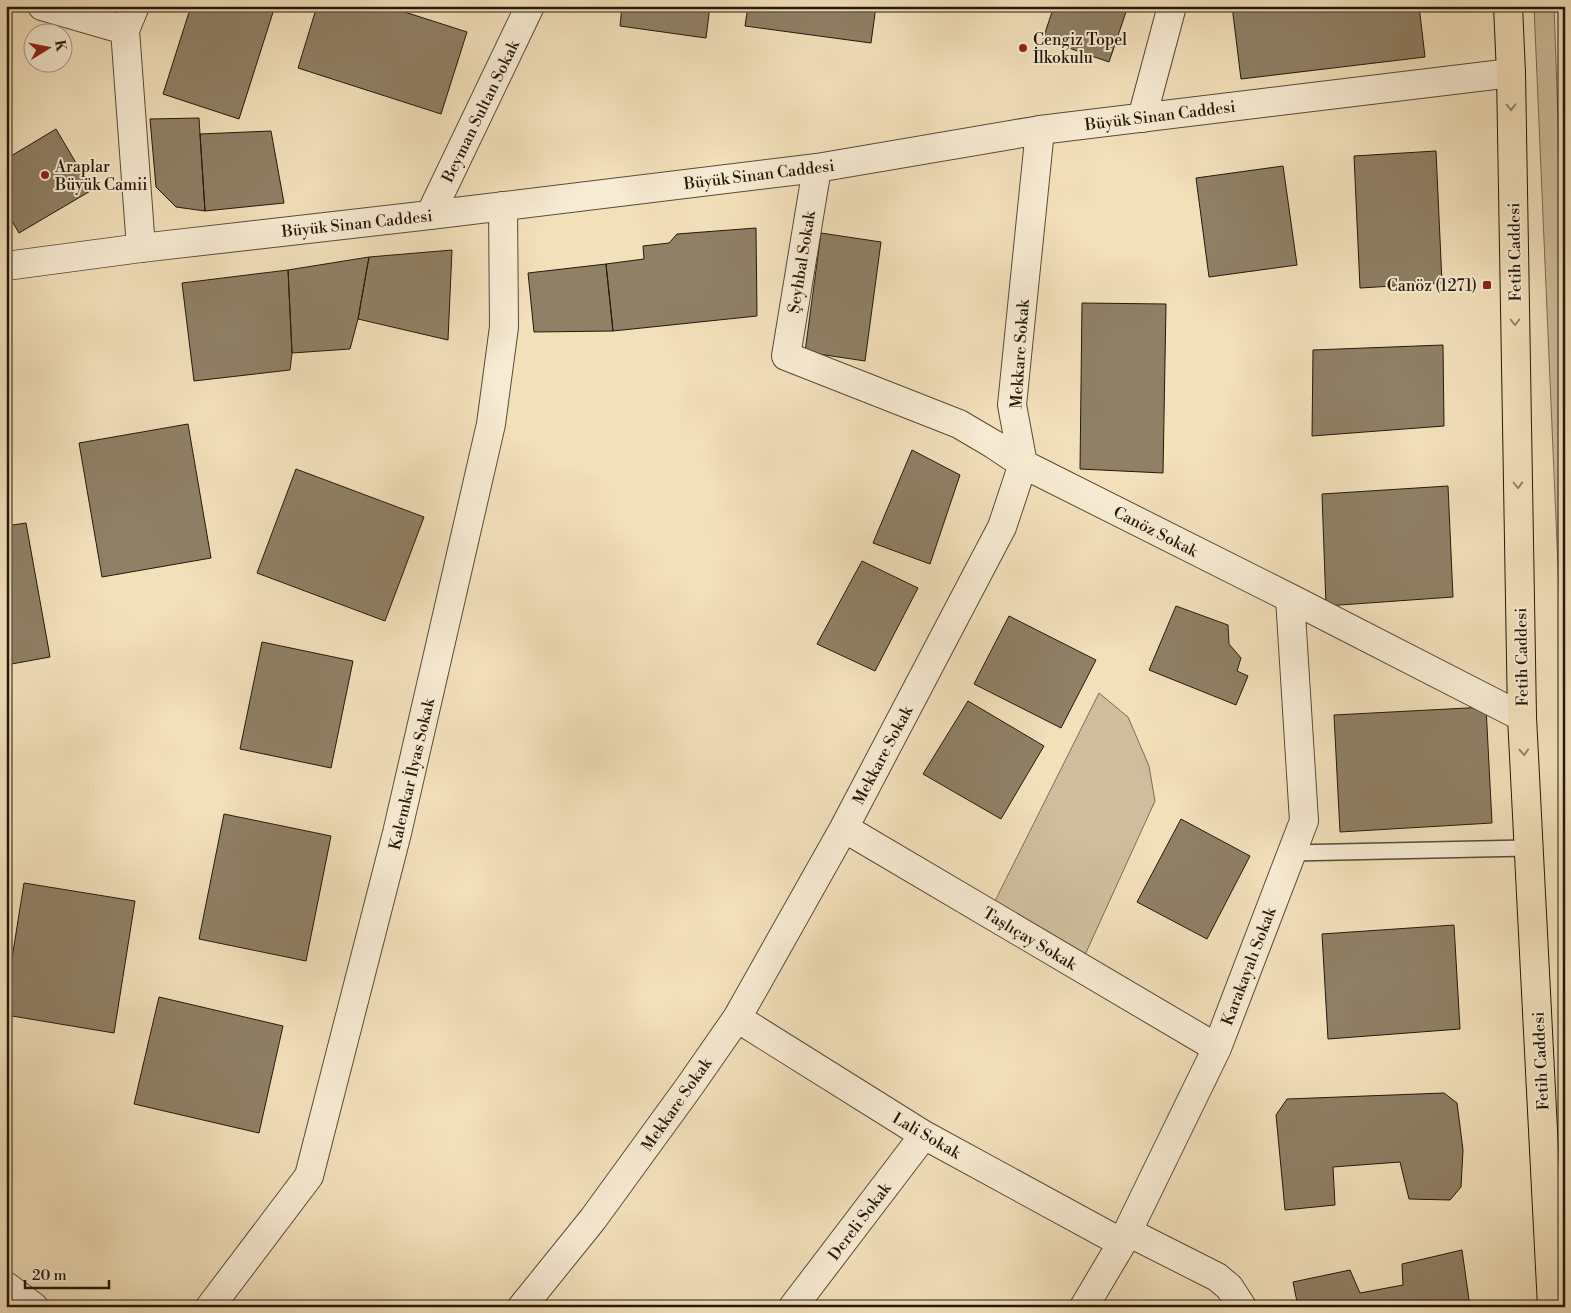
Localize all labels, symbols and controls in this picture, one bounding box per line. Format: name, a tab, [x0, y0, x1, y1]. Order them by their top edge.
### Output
north arrow	[22, 22, 72, 72]
place label: Cengiz Topel İlkokulu	[1033, 30, 1127, 68]
street label: Beyman Sultan Sokak	[437, 36, 525, 187]
text: K	[50, 39, 70, 54]
marker: Cengiz Topel İlkokulu	[1017, 42, 1029, 54]
street label: Büyük Sinan Caddesi	[1083, 97, 1237, 135]
one-way arrow	[1506, 104, 1517, 112]
street label: Büyük Sinan Caddesi	[682, 156, 836, 194]
place label: Araplar Büyük Camii	[54, 157, 148, 195]
marker: Araplar Büyük Camii	[39, 169, 51, 181]
street label: Fetih Caddesi	[1504, 202, 1526, 302]
street label: Büyük Sinan Caddesi	[280, 206, 433, 242]
street label: Şeyhbal Sokak	[784, 208, 820, 315]
place label: Canöz (1271)	[1387, 276, 1477, 296]
marker: Canöz (1271)	[1481, 279, 1493, 291]
street label: Mekkare Sokak	[1006, 297, 1034, 409]
one-way arrow	[1510, 319, 1520, 327]
one-way arrow	[1513, 482, 1523, 489]
street label: Canöz Sokak	[1110, 502, 1203, 562]
street label: Fetih Caddesi	[1511, 607, 1533, 707]
street label: Kalemkar İlyas Sokak	[383, 694, 440, 852]
street label: Mekkare Sokak	[848, 701, 918, 808]
one-way arrow	[1518, 749, 1529, 757]
street label: Taşlıçay Sokak	[979, 903, 1081, 976]
street label: Karakayalı Sokak	[1217, 903, 1281, 1028]
street label: Fetih Caddesi	[1528, 1011, 1554, 1111]
street label: Mekkare Sokak	[637, 1053, 717, 1155]
street label: Lali Sokak	[889, 1108, 966, 1164]
street label: Dereli Sokak	[824, 1177, 897, 1264]
scale bar	[25, 1258, 109, 1290]
text: 20 m	[32, 1266, 67, 1285]

